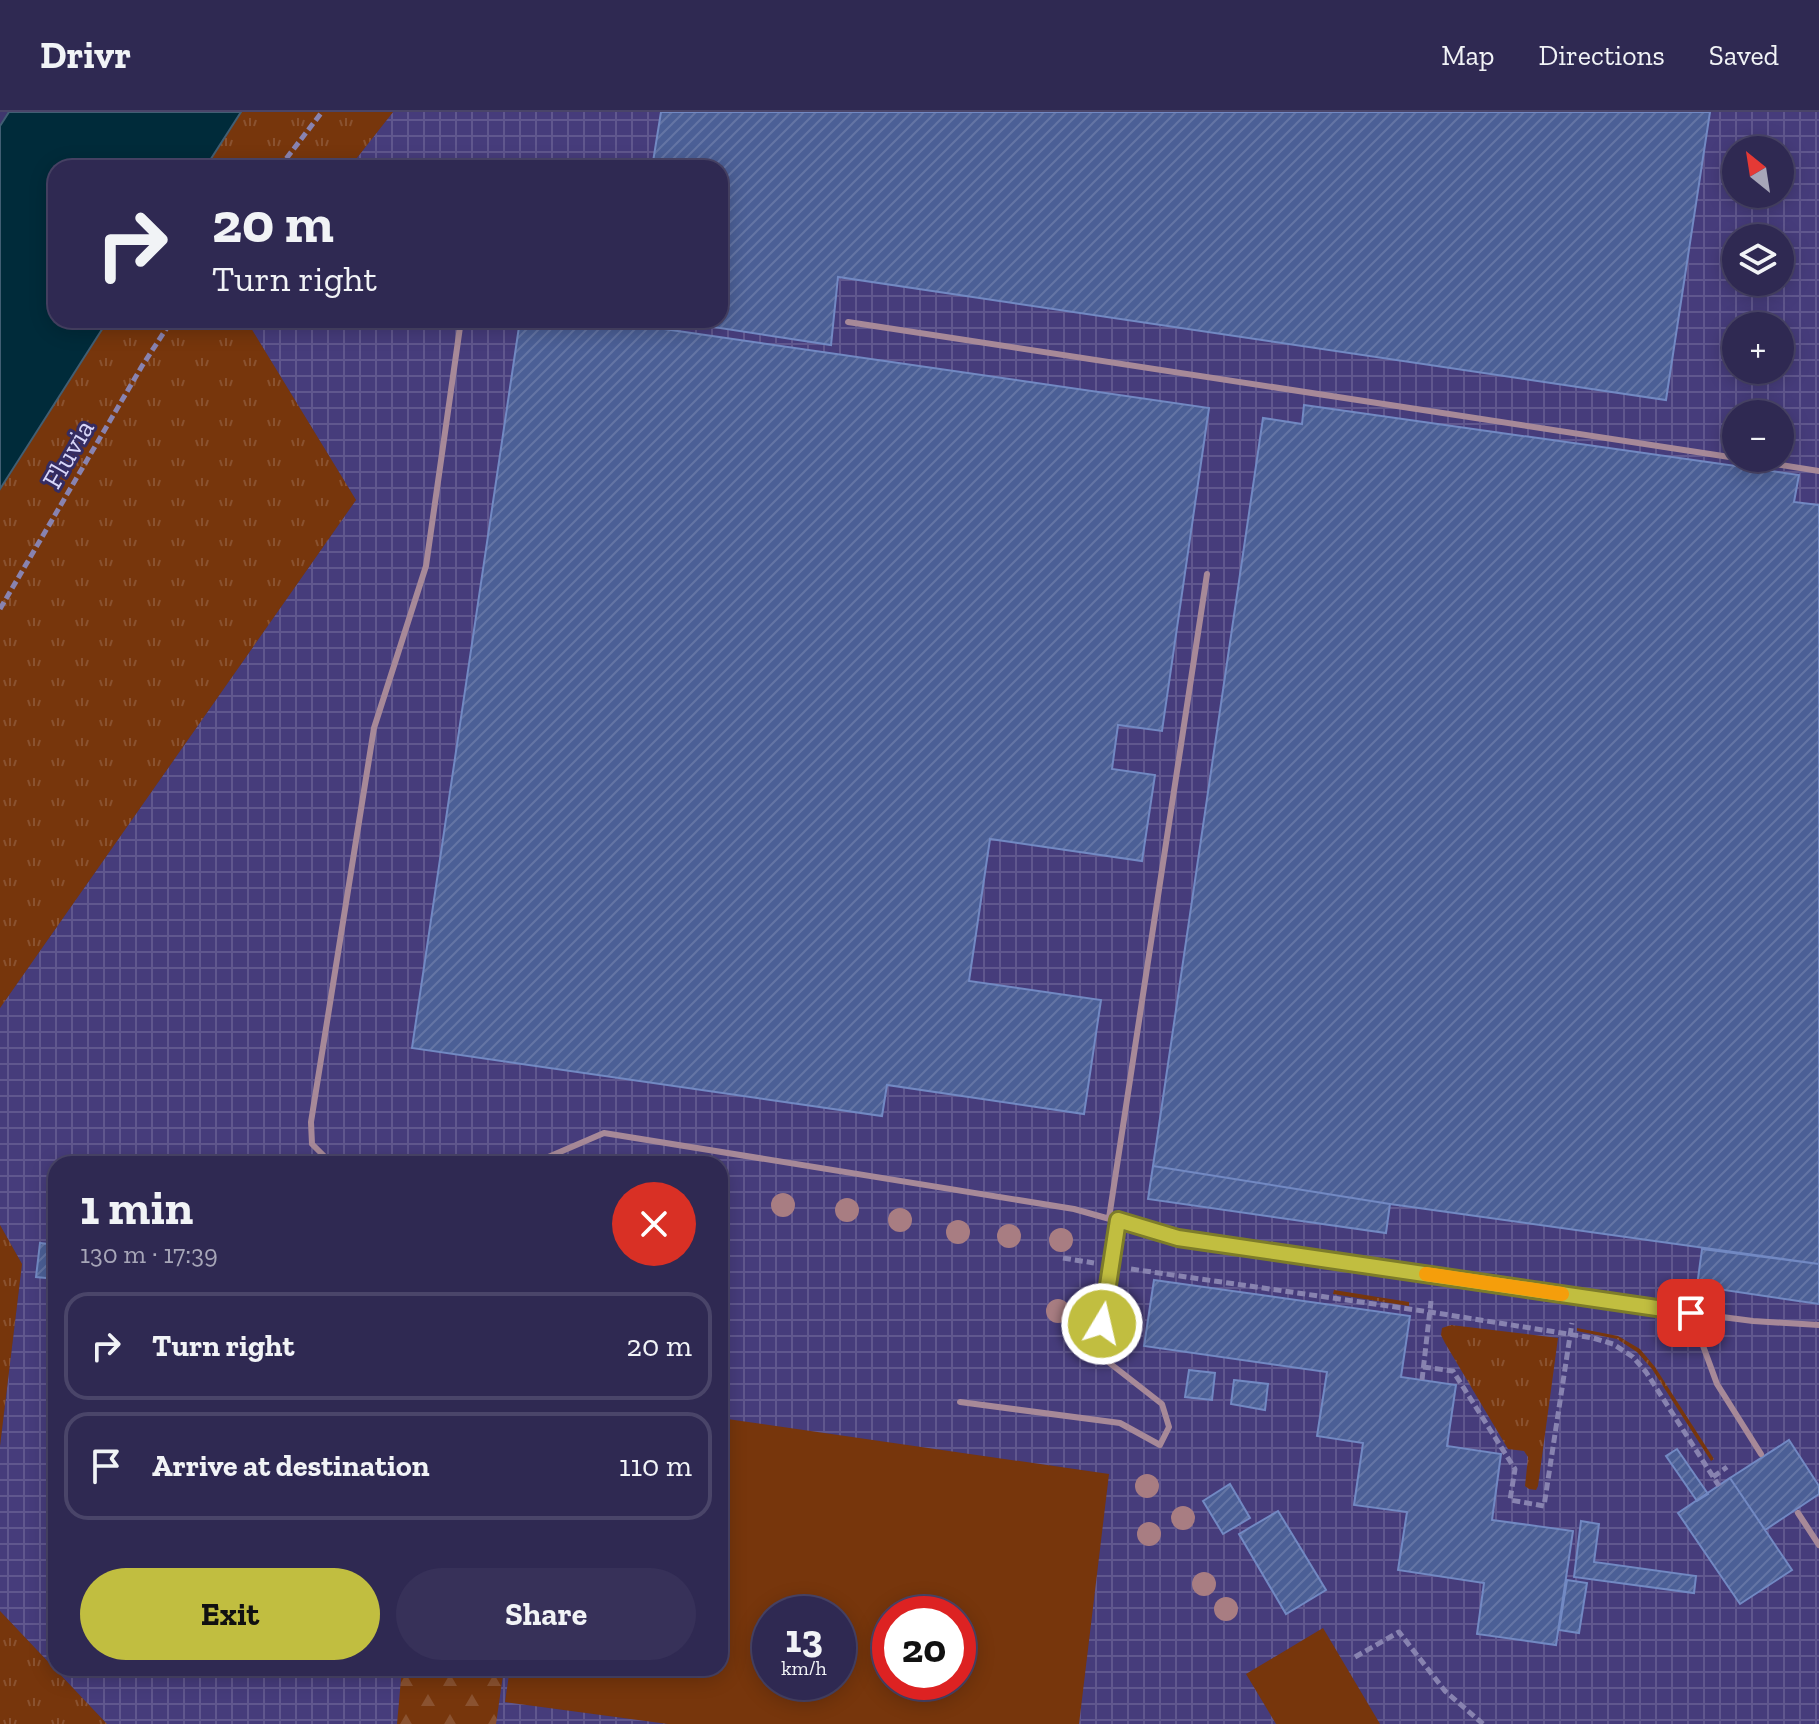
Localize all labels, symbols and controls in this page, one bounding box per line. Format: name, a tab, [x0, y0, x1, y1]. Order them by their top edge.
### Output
text: Drivr	[40, 32, 131, 78]
text: Map	[1441, 39, 1494, 72]
text: Directions	[1538, 39, 1665, 72]
text: Saved	[1709, 39, 1779, 72]
north arrow	[1722, 136, 1794, 208]
map controls	[1722, 136, 1794, 472]
text: 20 m	[212, 189, 334, 256]
icon: right	[80, 192, 184, 296]
button: layers	[1722, 224, 1794, 296]
text: Turn right	[212, 257, 377, 300]
button: +	[1722, 312, 1794, 384]
button: −	[1722, 400, 1794, 472]
street label: Fluvia	[35, 413, 101, 494]
text: 1 min	[80, 1179, 193, 1236]
button: close	[612, 1182, 696, 1266]
text: 130 m · 17:39	[80, 1238, 218, 1270]
pin	[1657, 1279, 1725, 1347]
position arrow	[1060, 1282, 1144, 1366]
icon: arrive	[1669, 1291, 1713, 1335]
icon: right	[84, 1324, 128, 1368]
text: Turn right	[152, 1328, 294, 1364]
text: 20 m	[627, 1328, 692, 1364]
icon: arrive	[84, 1444, 128, 1488]
text: Arrive at destination	[152, 1448, 429, 1484]
text: 110 m	[619, 1448, 692, 1484]
button: Exit	[80, 1568, 380, 1660]
button: Share	[396, 1568, 696, 1660]
speed limit sign: 20	[872, 1596, 976, 1700]
text: 13	[785, 1614, 823, 1662]
text: km/h	[781, 1656, 827, 1680]

